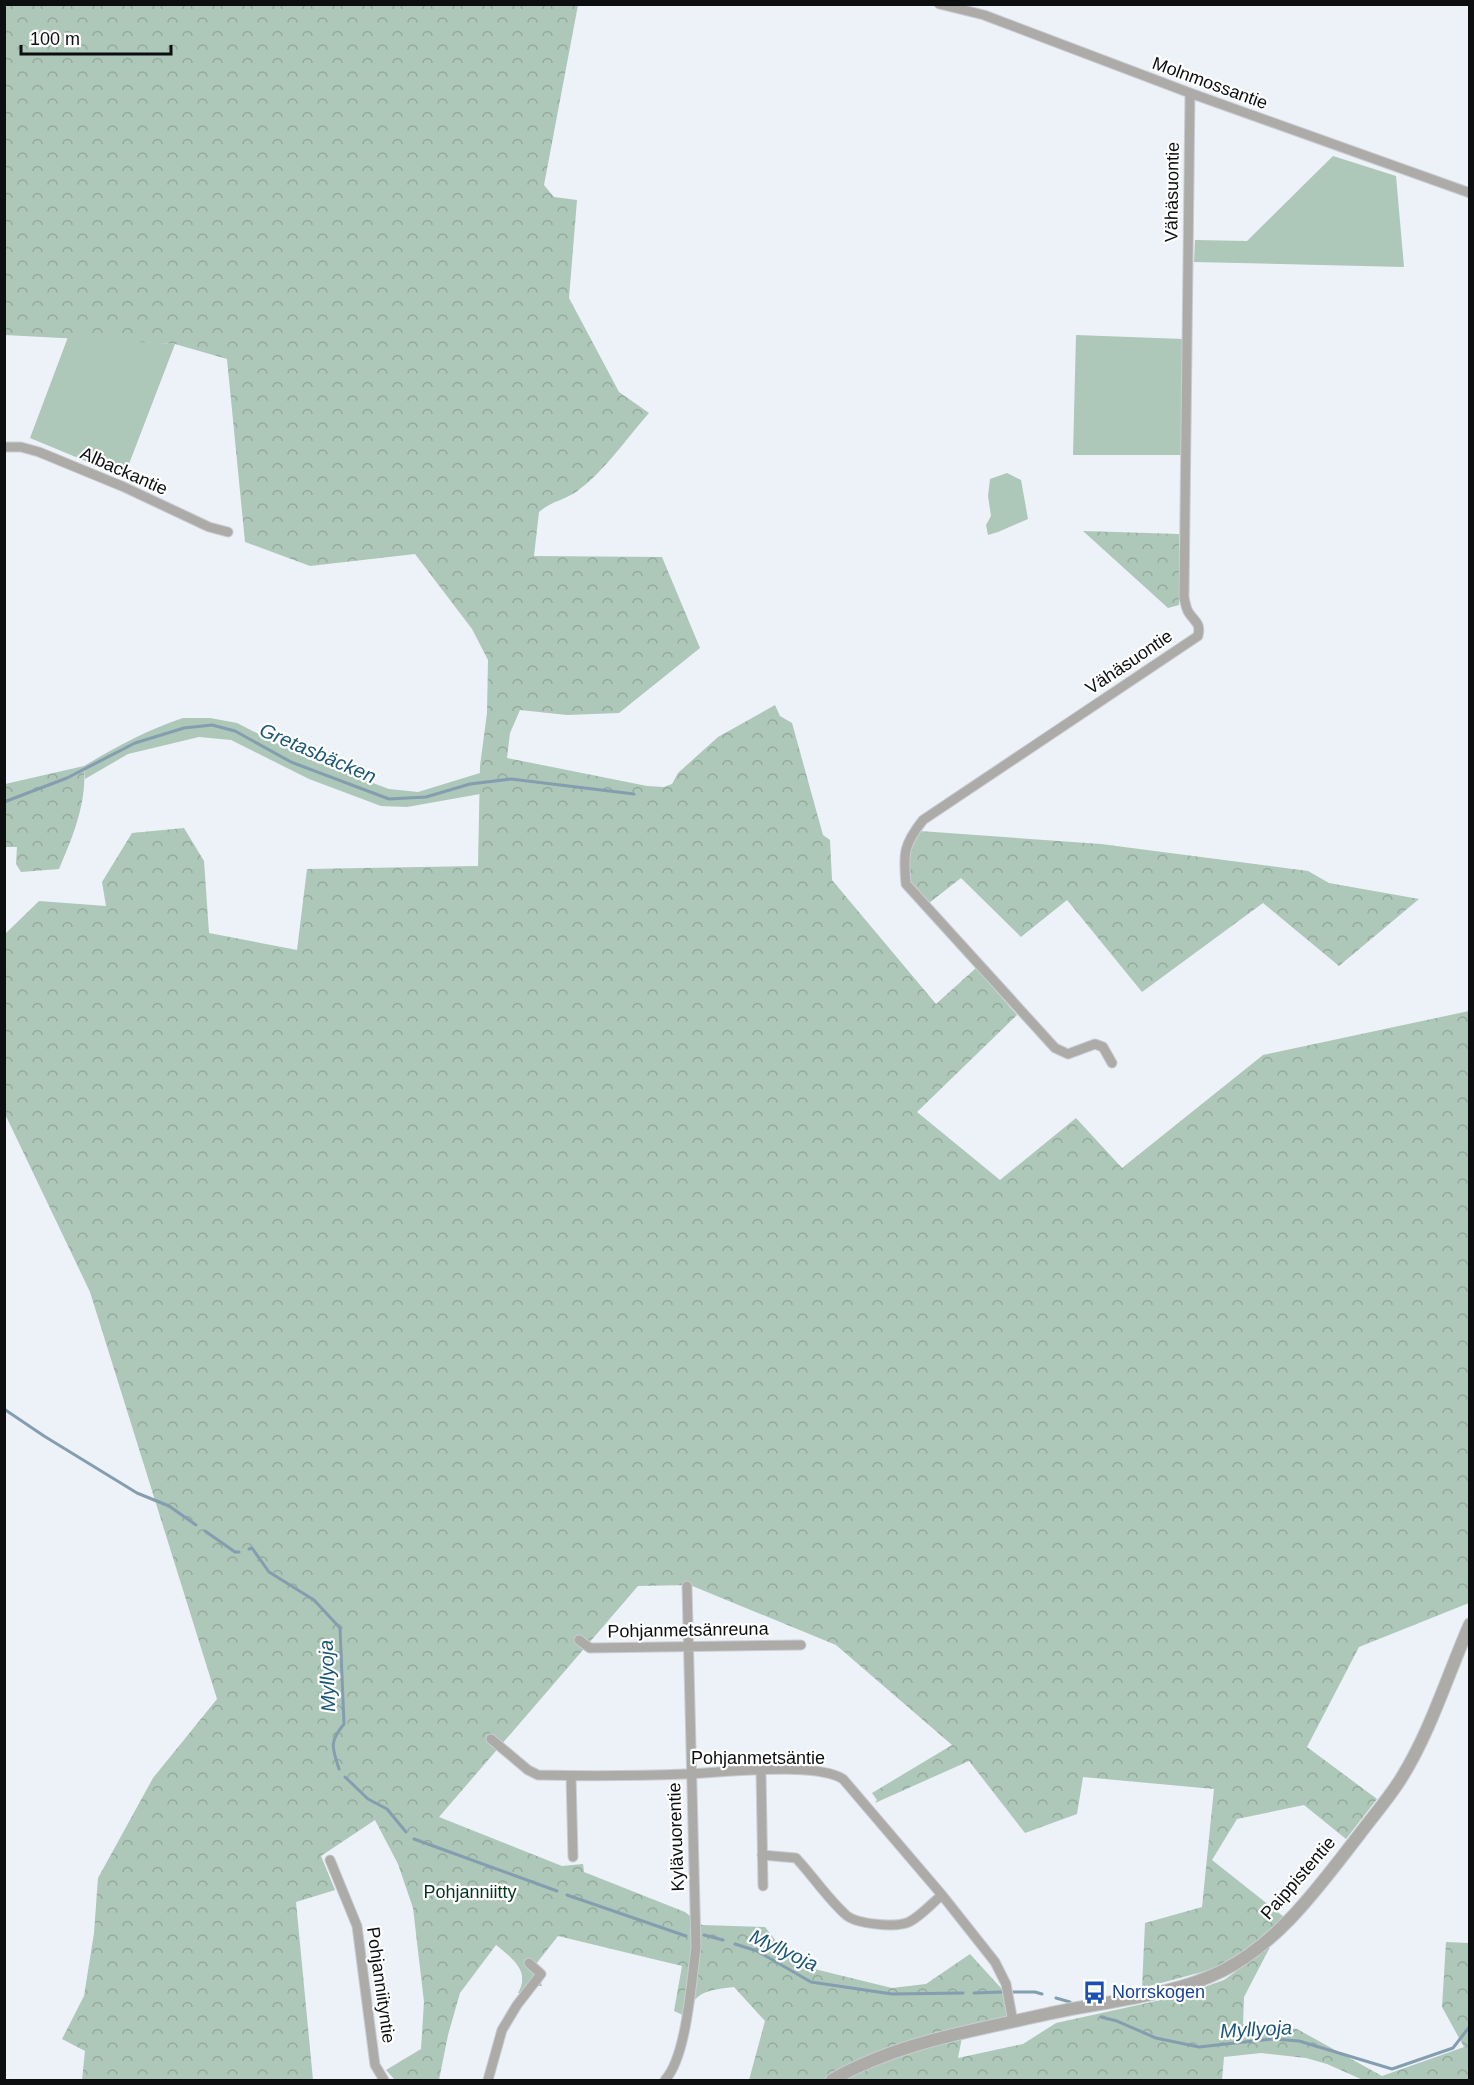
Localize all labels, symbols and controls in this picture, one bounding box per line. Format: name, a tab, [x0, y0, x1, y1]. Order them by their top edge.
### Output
scale bar	[21, 18, 171, 56]
text: 100 m	[30, 29, 80, 49]
street label: Molnmossantie	[1150, 53, 1270, 113]
street label: Vähäsuontie	[1161, 142, 1183, 242]
street label: Albackantie	[77, 443, 171, 499]
street label: Vähäsuontie	[1082, 626, 1176, 698]
water label: Gretasbäcken	[256, 719, 380, 787]
street label: Pohjanmetsänreuna	[607, 1619, 770, 1641]
water label: Myllyoja	[315, 1640, 339, 1712]
street label: Pohjanmetsäntie	[691, 1748, 825, 1768]
street label: Kylävuorentie	[664, 1782, 688, 1892]
street label: Paippistentie	[1257, 1833, 1339, 1923]
park label: Pohjanniitty	[423, 1882, 517, 1902]
water label: Myllyoja	[747, 1925, 821, 1975]
street label: Pohjanniityntie	[363, 1926, 399, 2044]
bus stop icon: Norrskogen	[1081, 1979, 1107, 2005]
place label: Norrskogen	[1112, 1982, 1205, 2002]
water label: Myllyoja	[1219, 2016, 1293, 2042]

